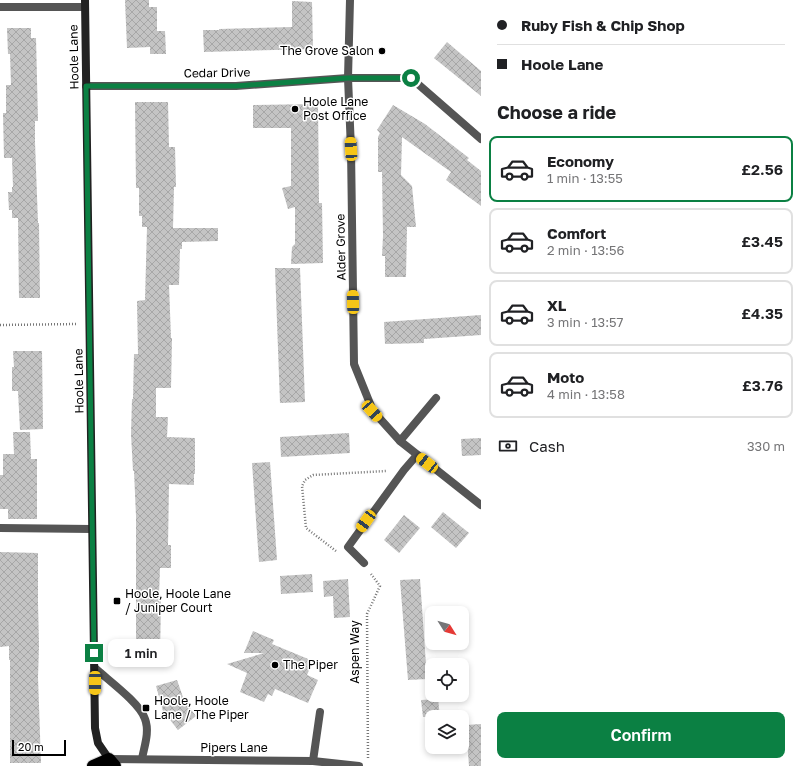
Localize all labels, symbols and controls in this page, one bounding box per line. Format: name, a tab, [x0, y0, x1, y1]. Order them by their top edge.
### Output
text: Ruby Fish & Chip Shop	[521, 16, 685, 34]
street label: Hoole Lane	[65, 24, 82, 90]
place label: The Grove Salon	[280, 43, 374, 58]
marker: The Grove Salon	[377, 46, 387, 56]
text: Hoole Lane	[521, 55, 603, 73]
street label: Cedar Drive	[184, 64, 251, 81]
route start	[402, 69, 420, 87]
place label: Hoole Lane Post Office	[303, 94, 368, 123]
text: Choose a ride	[497, 101, 616, 123]
marker: Hoole Lane Post Office	[290, 104, 300, 114]
car	[344, 137, 358, 161]
icon: car	[499, 151, 535, 187]
text: Economy	[547, 152, 614, 170]
text: £2.56	[741, 160, 783, 178]
text: 1 min · 13:55	[547, 170, 623, 186]
street label: Alder Grove	[332, 213, 349, 281]
icon: car	[499, 223, 535, 259]
text: Comfort	[547, 224, 606, 242]
text: £3.45	[741, 232, 783, 250]
text: 2 min · 13:56	[547, 242, 624, 258]
car	[347, 290, 359, 314]
icon: car	[499, 295, 535, 331]
text: XL	[547, 296, 566, 314]
text: £4.35	[741, 304, 783, 322]
text: 3 min · 13:57	[547, 314, 623, 330]
street label: Hoole Lane	[70, 348, 87, 414]
icon: car	[499, 367, 535, 403]
text: Moto	[547, 368, 584, 386]
text: £3.76	[742, 376, 783, 394]
text: 4 min · 13:58	[547, 386, 625, 402]
car	[360, 398, 384, 424]
icon: cash	[497, 435, 519, 457]
text: Cash	[529, 437, 565, 455]
text: 330 m	[747, 438, 785, 454]
car	[414, 451, 440, 475]
car	[354, 508, 378, 534]
place label: Hoole, Hoole Lane / Juniper Court	[125, 586, 231, 615]
marker: Hoole, Hoole Lane / Juniper Court	[112, 596, 122, 606]
north arrow	[425, 606, 469, 650]
map controls	[425, 606, 469, 754]
street label: Aspen Way	[347, 620, 362, 684]
callout: 1 min	[108, 639, 174, 667]
route end	[85, 644, 103, 662]
text: 1 min	[125, 645, 157, 661]
place label: The Piper	[283, 657, 338, 672]
button: locate	[425, 658, 469, 702]
marker: The Piper	[270, 660, 280, 670]
car	[89, 671, 101, 695]
place label: Hoole, Hoole Lane / The Piper	[154, 693, 249, 722]
marker: Hoole, Hoole Lane / The Piper	[141, 703, 151, 713]
button: layers	[425, 710, 469, 754]
button: Confirm	[497, 712, 785, 758]
scale bar	[12, 738, 66, 757]
text: 20 m	[18, 740, 44, 753]
street label: Pipers Lane	[200, 740, 268, 755]

